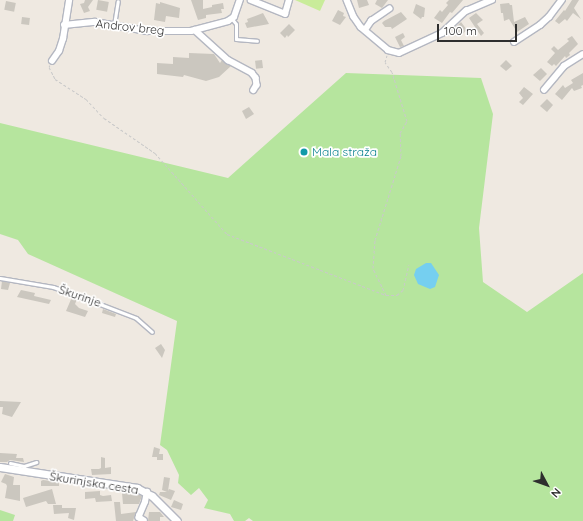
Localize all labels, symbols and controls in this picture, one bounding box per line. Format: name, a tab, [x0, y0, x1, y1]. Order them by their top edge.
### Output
street label: Androv breg	[95, 16, 165, 38]
scale bar	[439, 16, 519, 42]
text: 100 m	[444, 23, 477, 38]
place label: Mala straža	[312, 145, 377, 159]
marker: Mala straža	[299, 147, 309, 157]
street label: Škurinje	[57, 282, 103, 310]
north arrow	[527, 465, 567, 505]
street label: Škurinjska cesta	[49, 469, 139, 497]
text: N	[548, 485, 564, 501]

